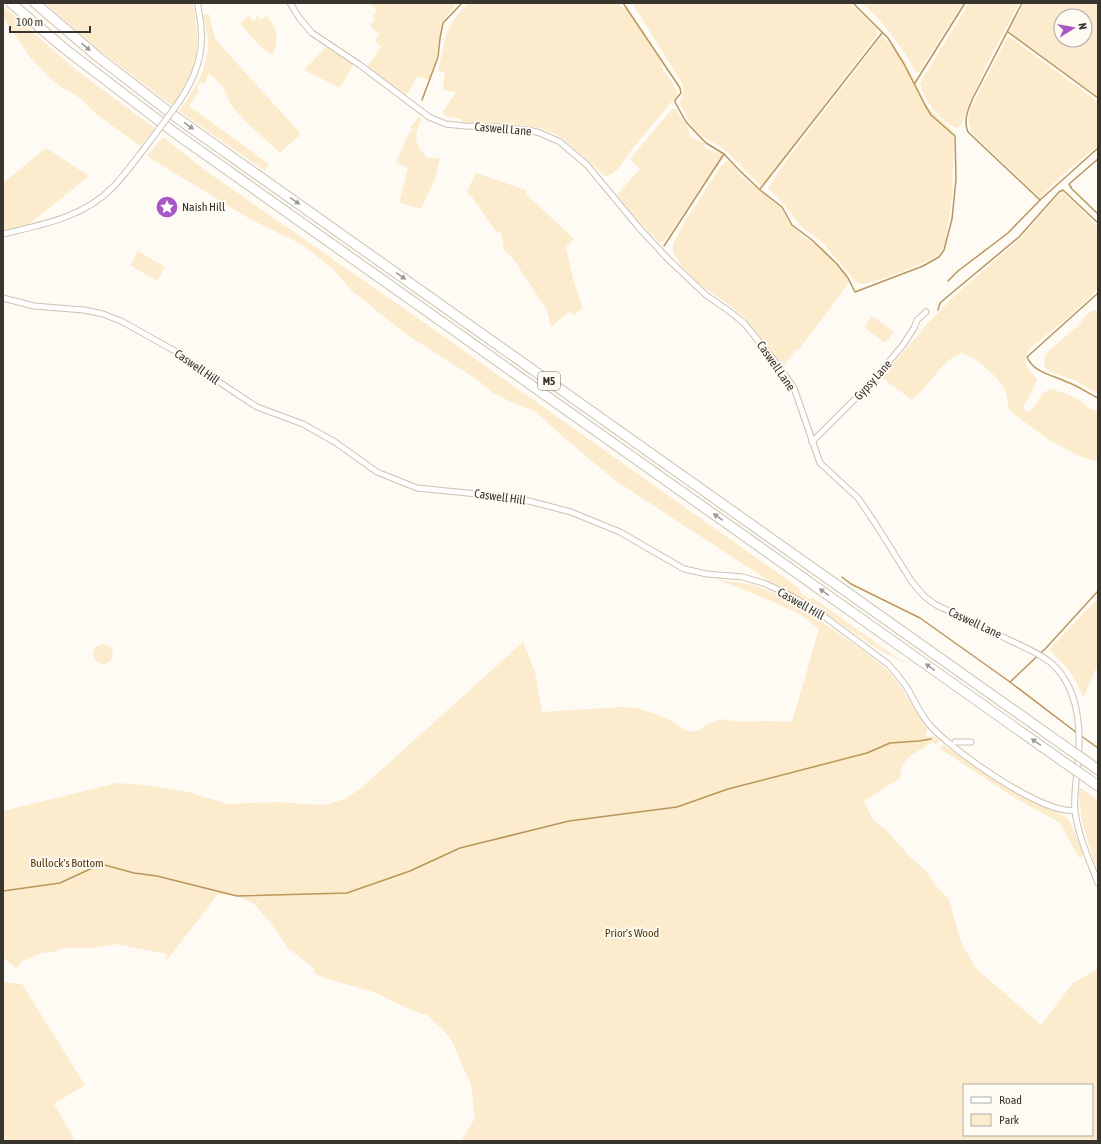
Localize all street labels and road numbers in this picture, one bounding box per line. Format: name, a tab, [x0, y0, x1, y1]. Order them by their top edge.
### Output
street label: Caswell Lane	[474, 120, 532, 138]
street label: Caswell Lane	[754, 339, 798, 393]
street label: Caswell Hill	[172, 346, 223, 388]
street label: Gypsy Lane	[851, 357, 895, 403]
road number: M5	[538, 372, 560, 390]
street label: Caswell Hill	[473, 486, 527, 508]
street label: Caswell Hill	[775, 585, 828, 623]
street label: Caswell Lane	[946, 605, 1004, 641]

